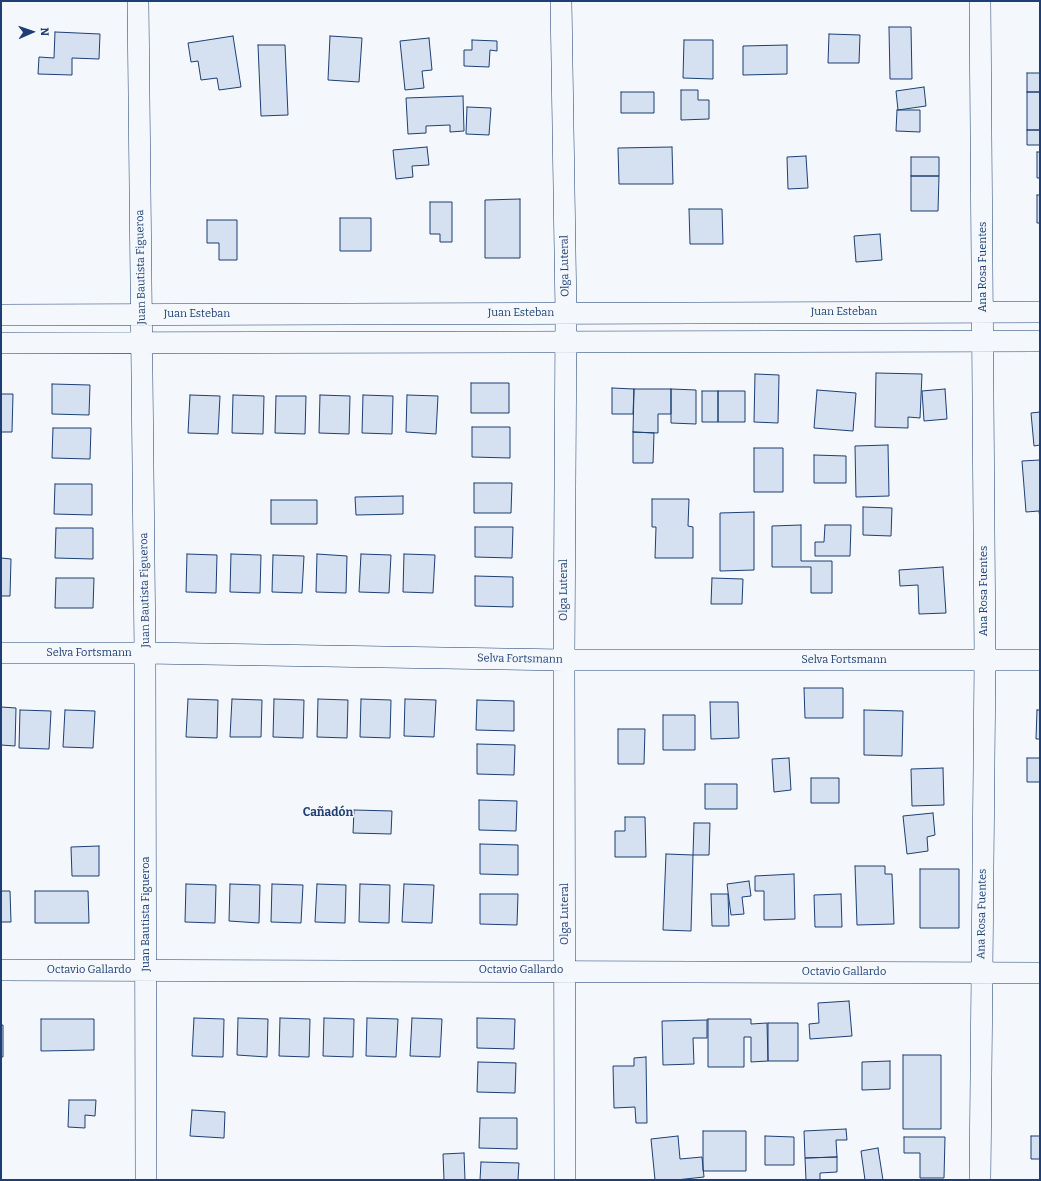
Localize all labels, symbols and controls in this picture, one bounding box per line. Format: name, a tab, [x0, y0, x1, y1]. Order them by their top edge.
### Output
north arrow	[12, 12, 52, 52]
text: N	[38, 27, 51, 36]
street label: Juan Bautista Figueroa	[133, 209, 149, 325]
street label: Ana Rosa Fuentes	[976, 222, 990, 312]
street label: Olga Luteral	[558, 235, 572, 297]
street label: Juan Esteban	[811, 305, 877, 319]
street label: Juan Esteban	[488, 306, 554, 320]
street label: Juan Esteban	[164, 307, 230, 321]
street label: Juan Bautista Figueroa	[137, 532, 153, 648]
street label: Ana Rosa Fuentes	[977, 546, 991, 636]
street label: Olga Luteral	[557, 559, 571, 621]
street label: Selva Fortsmann	[46, 646, 132, 660]
street label: Selva Fortsmann	[477, 652, 563, 666]
street label: Selva Fortsmann	[801, 653, 887, 667]
district label: Cañadón	[303, 806, 353, 820]
street label: Juan Bautista Figueroa	[139, 857, 153, 971]
street label: Ana Rosa Fuentes	[975, 869, 989, 959]
street label: Olga Luteral	[558, 883, 572, 945]
street label: Octavio Gallardo	[47, 963, 131, 977]
street label: Octavio Gallardo	[479, 963, 563, 977]
street label: Octavio Gallardo	[802, 965, 886, 979]

